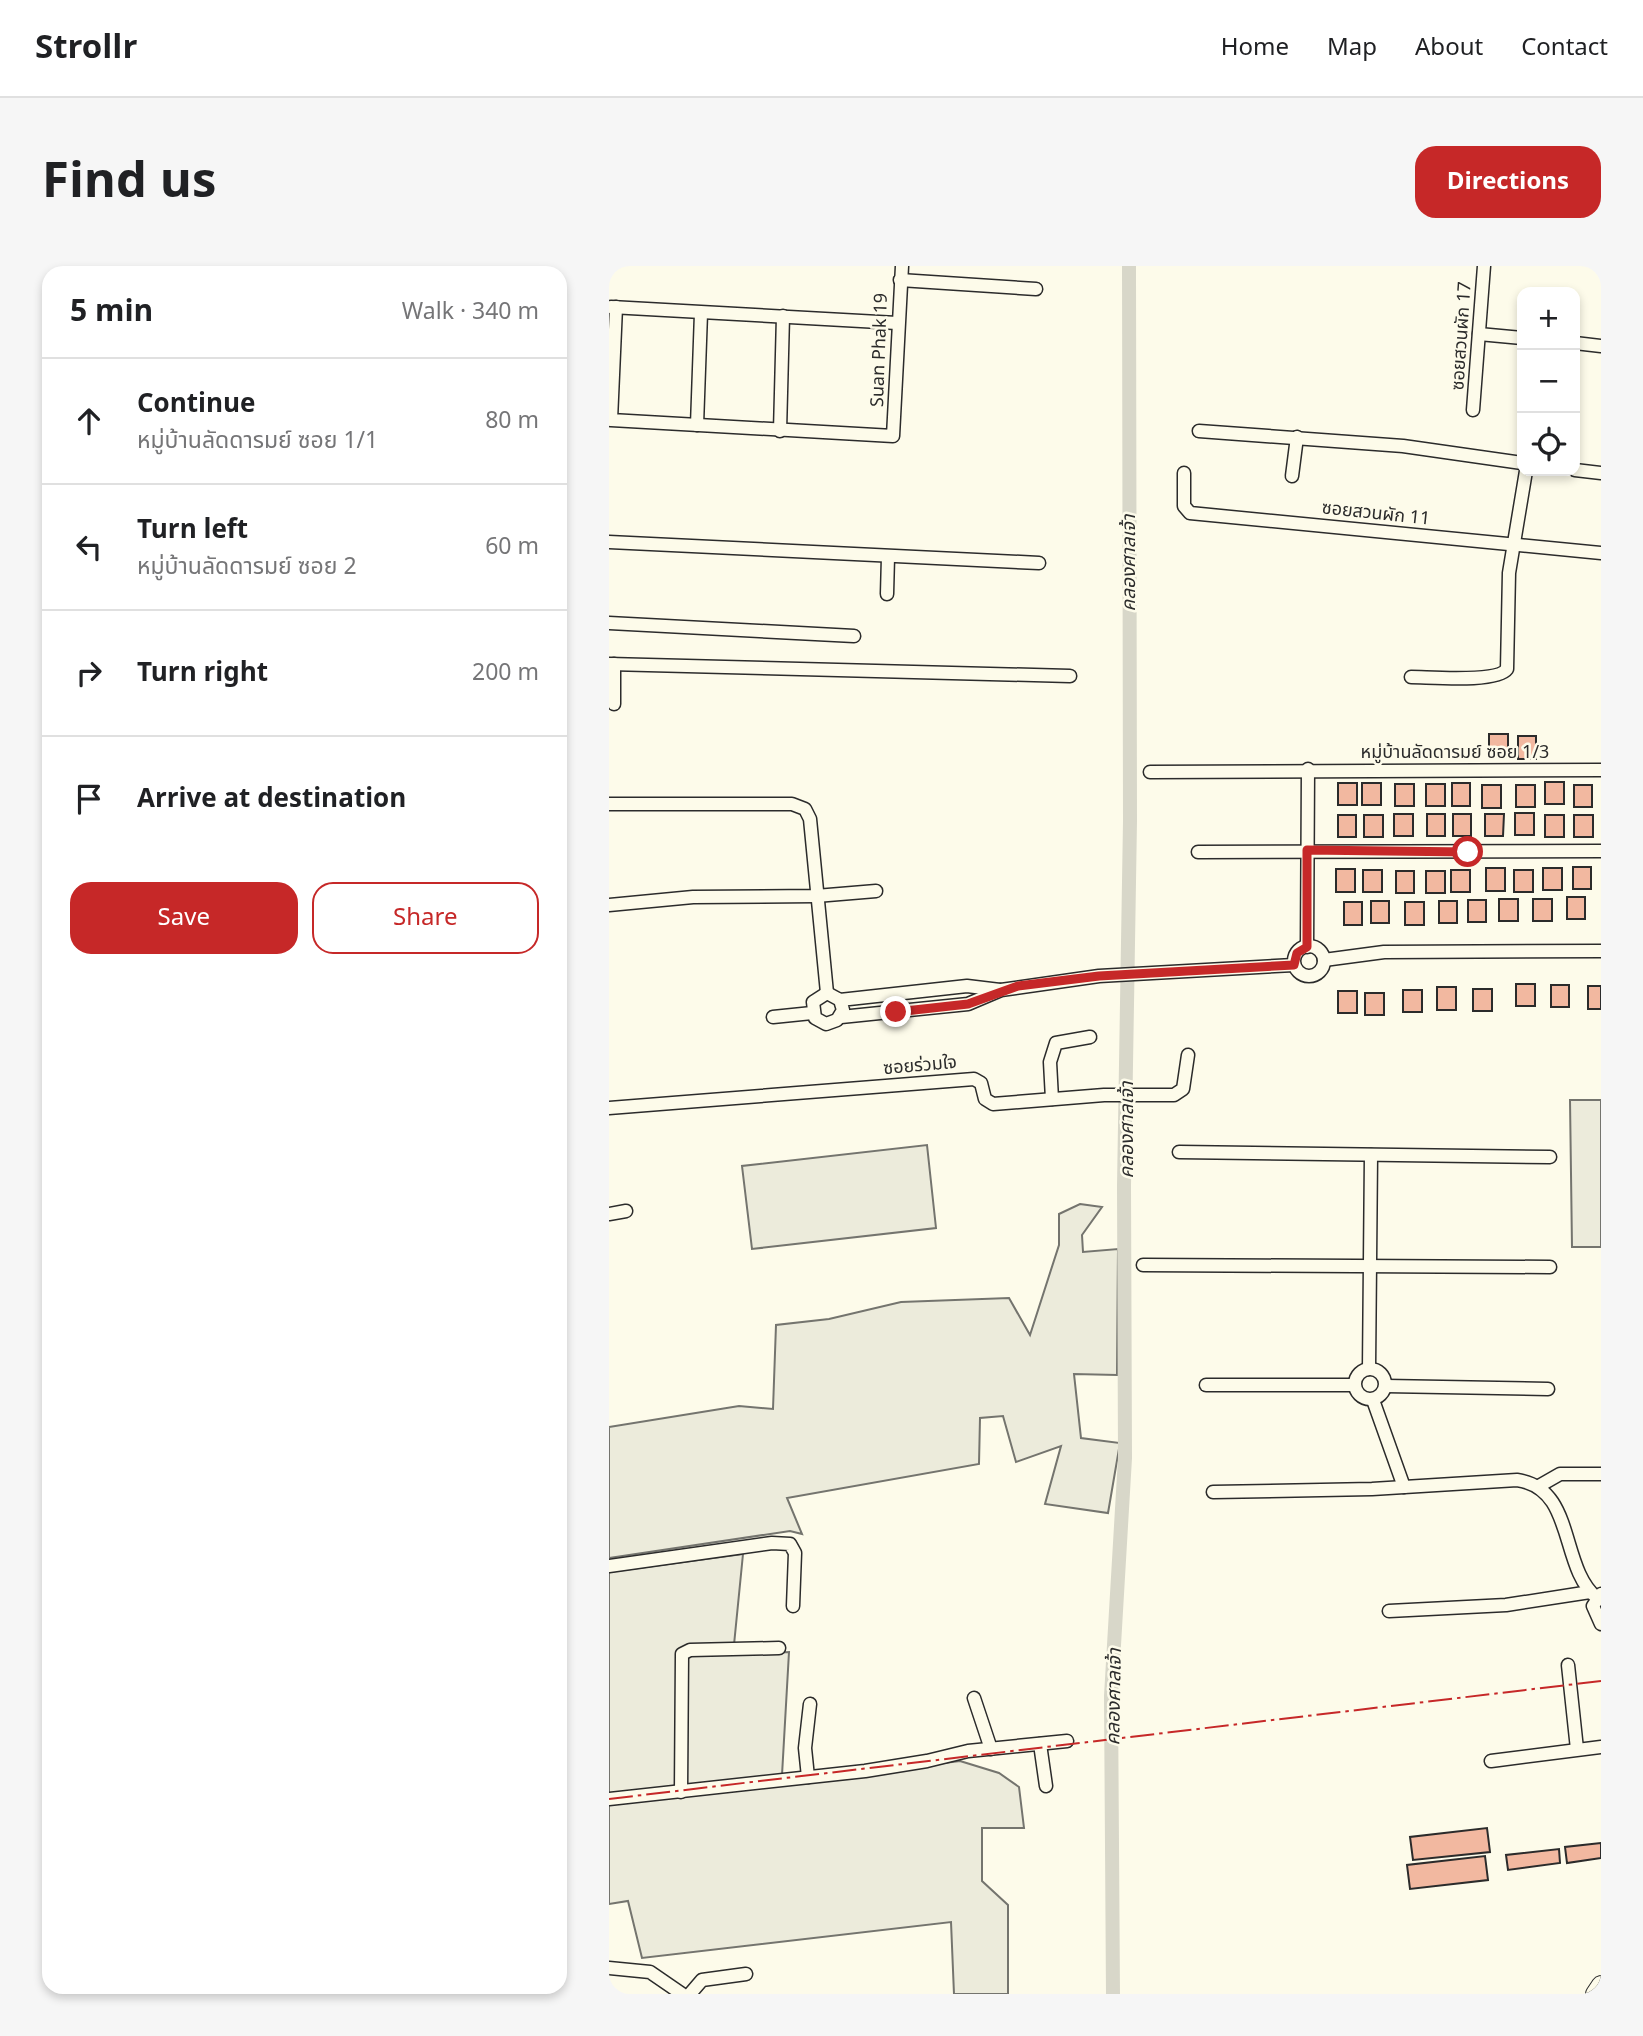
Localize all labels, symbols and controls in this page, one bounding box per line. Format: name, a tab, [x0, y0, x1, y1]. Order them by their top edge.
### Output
text: Strollr	[35, 23, 137, 73]
text: Home	[1221, 30, 1289, 66]
text: Map	[1327, 30, 1377, 66]
text: About	[1415, 30, 1483, 66]
text: Contact	[1521, 30, 1608, 66]
text: Find us	[42, 145, 216, 219]
button: Directions	[1415, 146, 1601, 218]
street label: ซอยสวนผัก 17	[1444, 281, 1479, 391]
map controls	[1517, 287, 1580, 476]
button: +	[1517, 287, 1580, 350]
text: 5 min	[70, 289, 153, 335]
street label: Suan Phak 19	[864, 293, 895, 407]
text: Walk · 340 m	[402, 295, 539, 329]
button: −	[1517, 350, 1580, 413]
text: Continue	[137, 384, 255, 424]
icon: ahead	[70, 402, 108, 440]
text: 80 m	[485, 404, 539, 438]
button: locate	[1517, 413, 1580, 476]
text: หมู่บ้านลัดดารมย์ ซอย 1/1	[137, 424, 378, 458]
street label: ซอยสวนผัก 11	[1320, 494, 1432, 533]
text: Turn left	[137, 510, 248, 550]
water label: คลองศาลเจ้า	[1115, 513, 1144, 612]
icon: left	[70, 528, 108, 566]
text: 60 m	[485, 530, 539, 564]
text: หมู่บ้านลัดดารมย์ ซอย 2	[137, 550, 357, 584]
text: Turn right	[137, 653, 268, 693]
icon: right	[70, 654, 108, 692]
text: 200 m	[472, 656, 539, 690]
street label: หมู่บ้านลัดดารมย์ ซอย 1/3	[1361, 739, 1549, 766]
text: Arrive at destination	[137, 779, 406, 819]
icon: arrive	[70, 780, 108, 818]
route start	[1452, 836, 1483, 867]
button: Save	[70, 882, 298, 954]
button: Share	[312, 882, 539, 954]
route end	[880, 996, 911, 1027]
street label: ซอยร่วมใจ	[882, 1049, 958, 1082]
water label: คลองศาลเจ้า	[1113, 1080, 1142, 1179]
water label: คลองศาลเจ้า	[1099, 1647, 1130, 1746]

